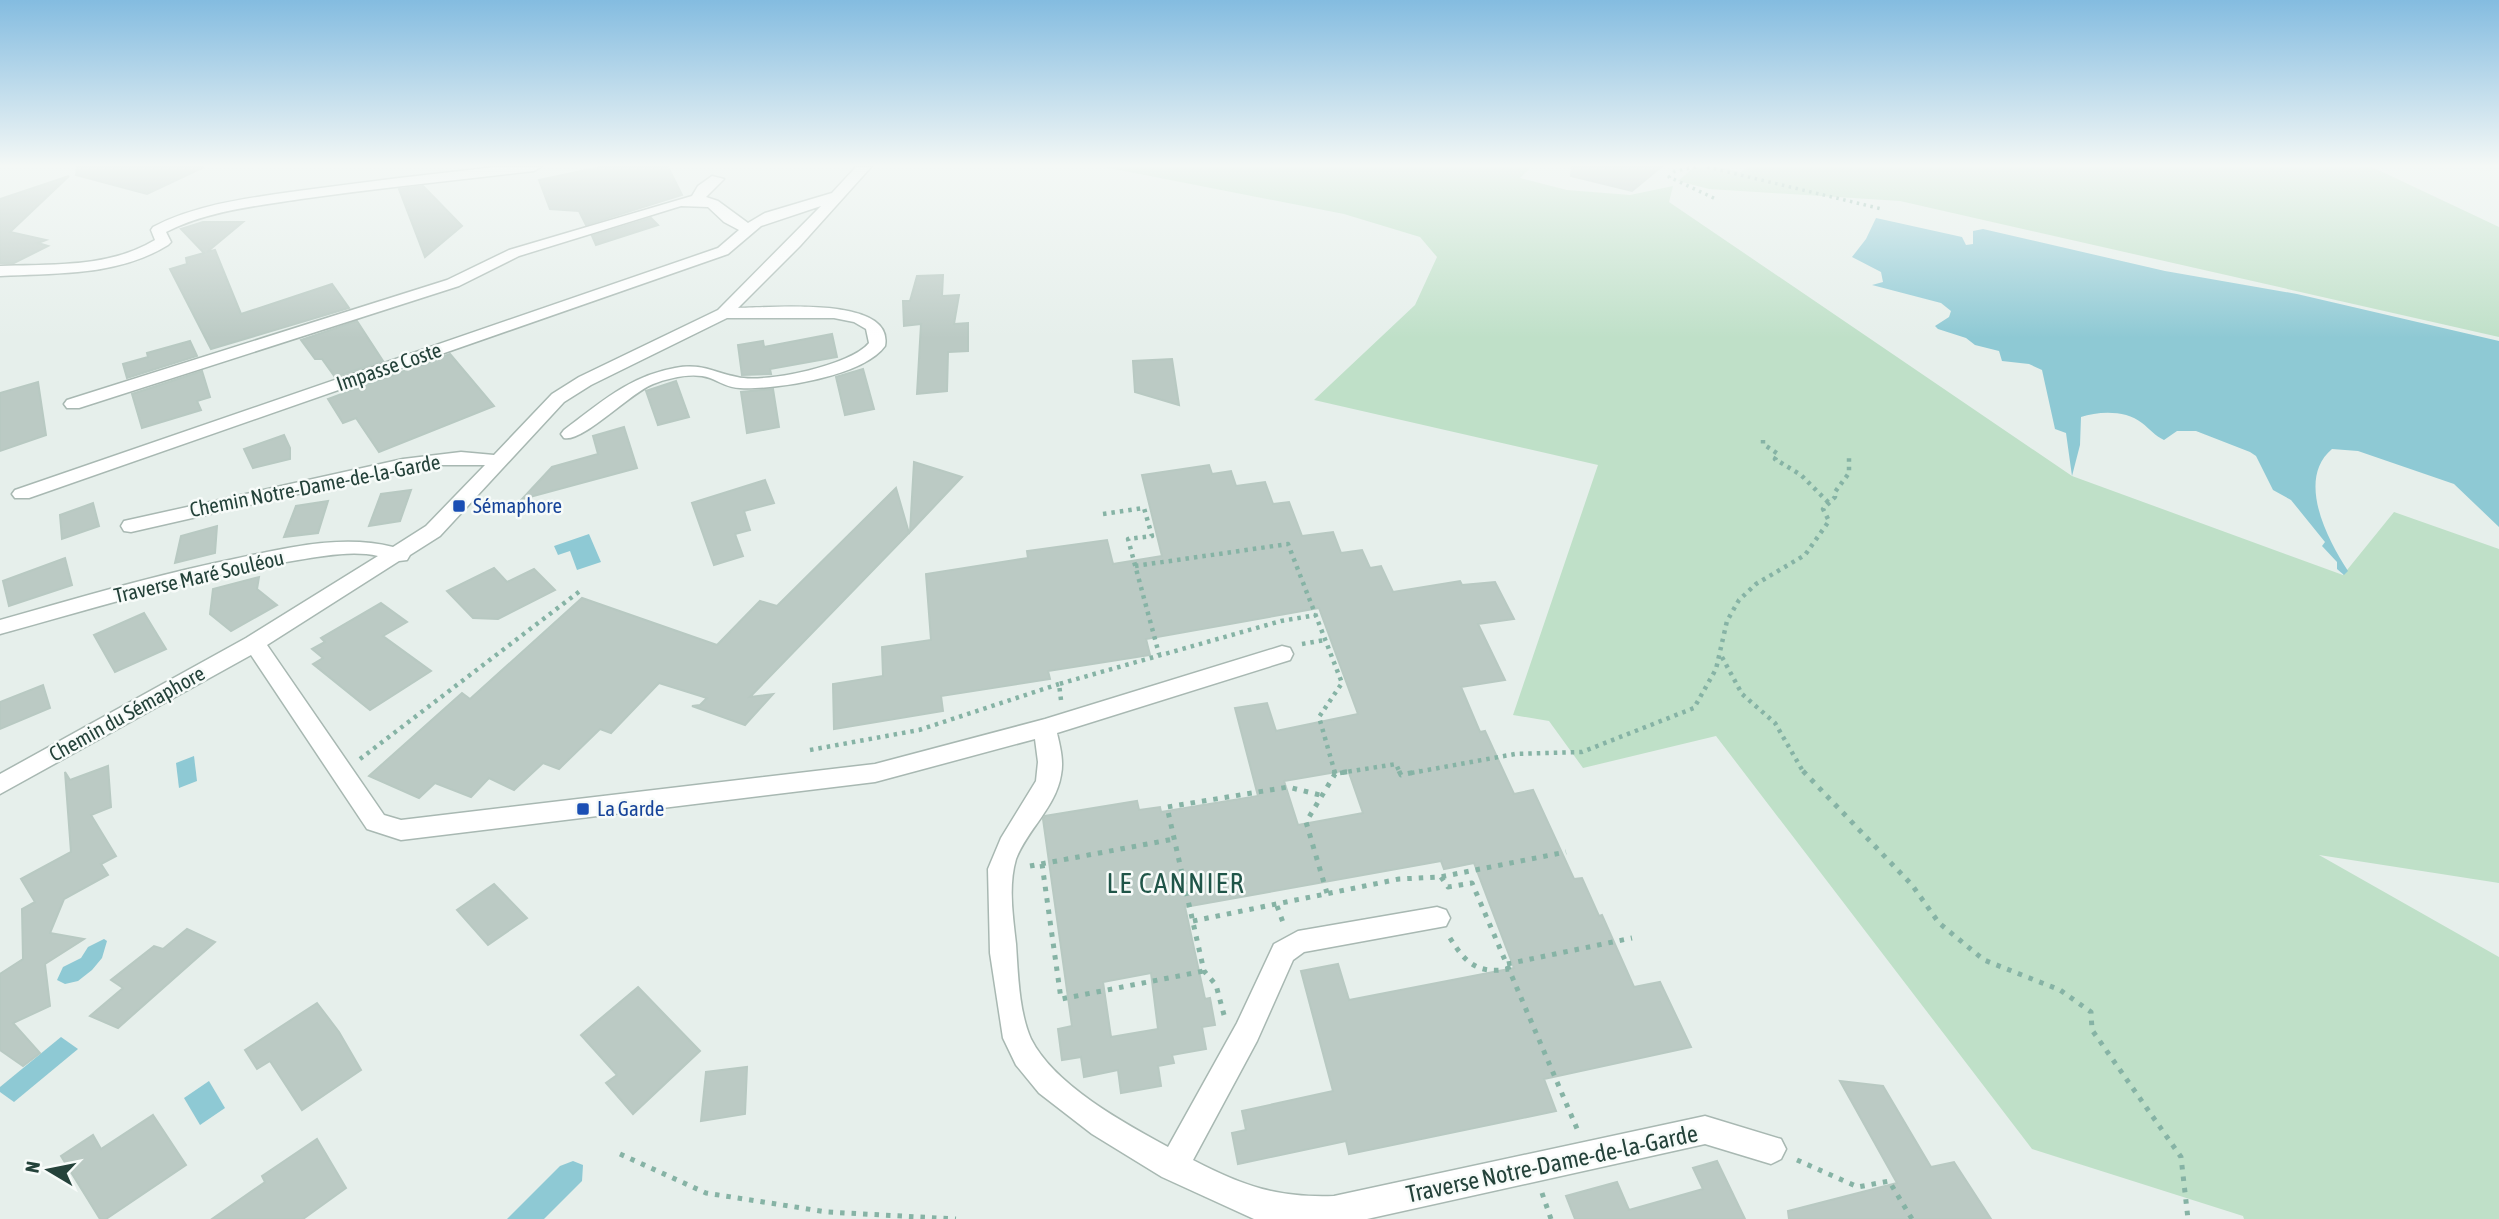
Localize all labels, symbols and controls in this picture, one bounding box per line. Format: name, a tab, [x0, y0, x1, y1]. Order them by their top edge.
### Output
street label: Impasse Coste	[333, 337, 444, 395]
street label: Chemin Notre-Dame-de-la-Garde	[187, 449, 442, 521]
place label: Sémaphore	[473, 493, 562, 517]
marker: Sémaphore	[451, 498, 467, 514]
street label: Traverse Maré Souléou	[112, 545, 286, 607]
street label: Chemin du Sémaphore	[45, 660, 208, 766]
place label: La Garde	[597, 796, 664, 820]
marker: La Garde	[575, 801, 591, 817]
district label: LE CANNIER	[1106, 867, 1246, 899]
street label: Traverse Notre-Dame-de-la-Garde	[1404, 1119, 1700, 1208]
north arrow	[14, 1135, 84, 1205]
text: N	[20, 1160, 44, 1174]

